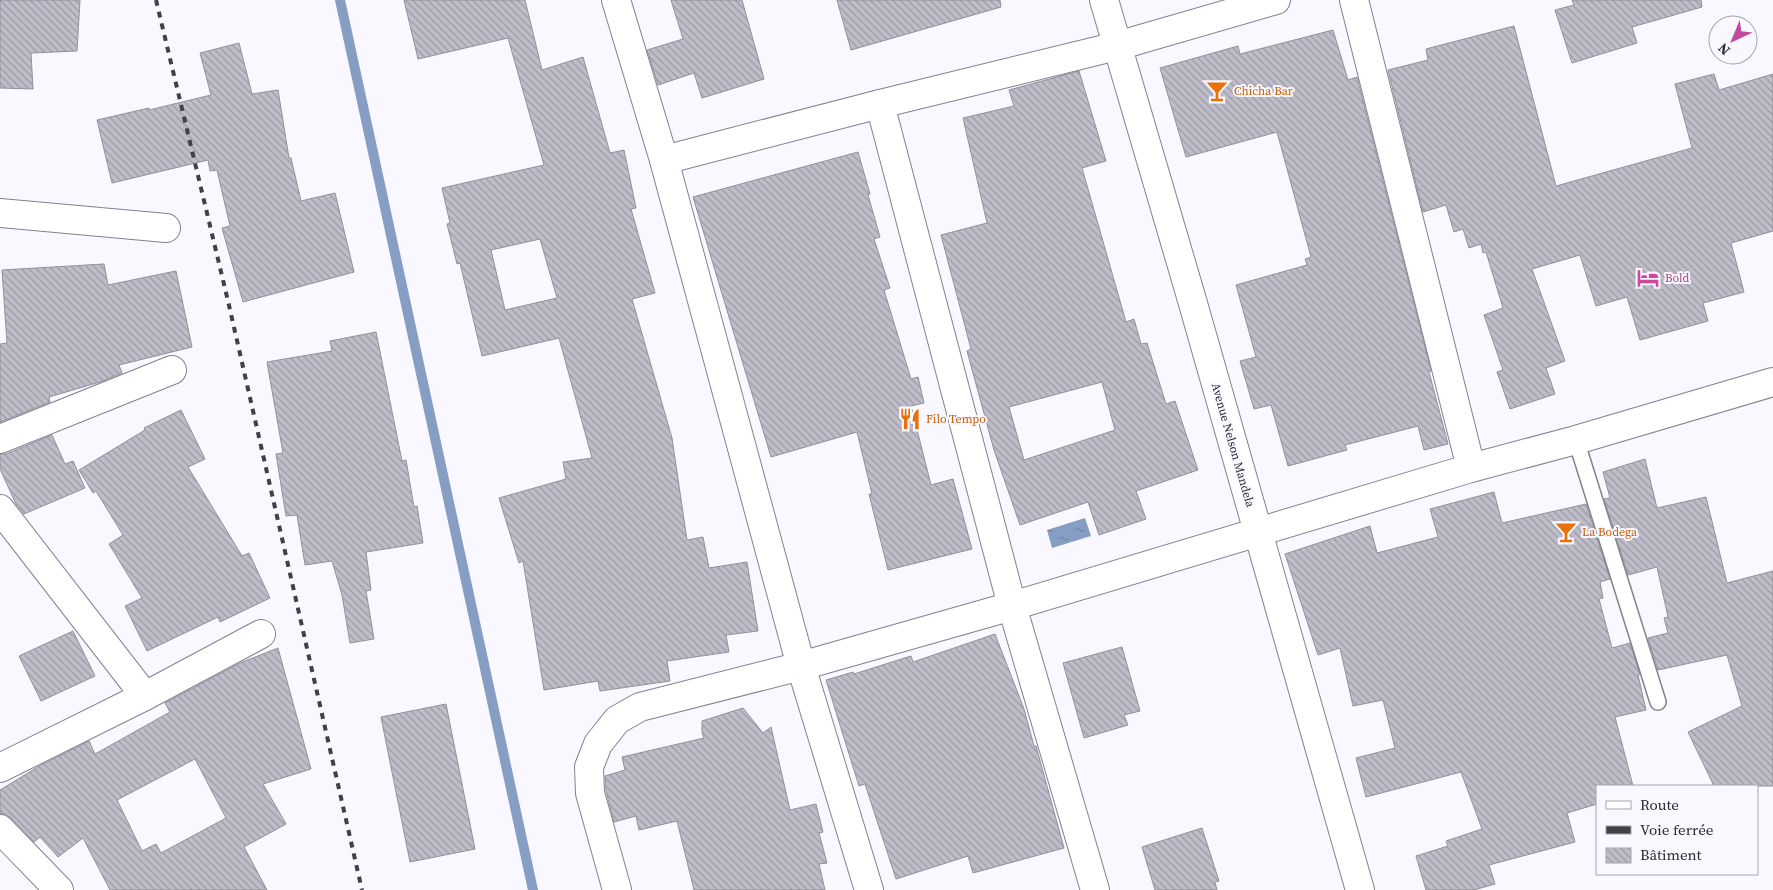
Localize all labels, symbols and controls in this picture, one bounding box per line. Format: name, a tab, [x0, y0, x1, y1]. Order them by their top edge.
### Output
north arrow	[1708, 15, 1758, 65]
text: N	[1713, 39, 1735, 60]
bar icon: Chicha Bar	[1204, 78, 1230, 104]
place label: Chicha Bar	[1234, 83, 1293, 99]
hotel icon: Bold	[1635, 265, 1661, 291]
place label: Bold	[1665, 270, 1690, 286]
street label: Avenue Nelson Mandela	[1208, 381, 1259, 510]
restaurant icon: Filo Tempo	[897, 406, 923, 432]
place label: Filo Tempo	[926, 411, 986, 427]
bar icon: La Bodega	[1553, 519, 1579, 545]
place label: La Bodega	[1582, 524, 1638, 540]
legend	[1596, 785, 1758, 875]
text: Route	[1640, 794, 1679, 815]
text: Voie ferrée	[1640, 819, 1714, 840]
text: Bâtiment	[1640, 844, 1702, 865]

